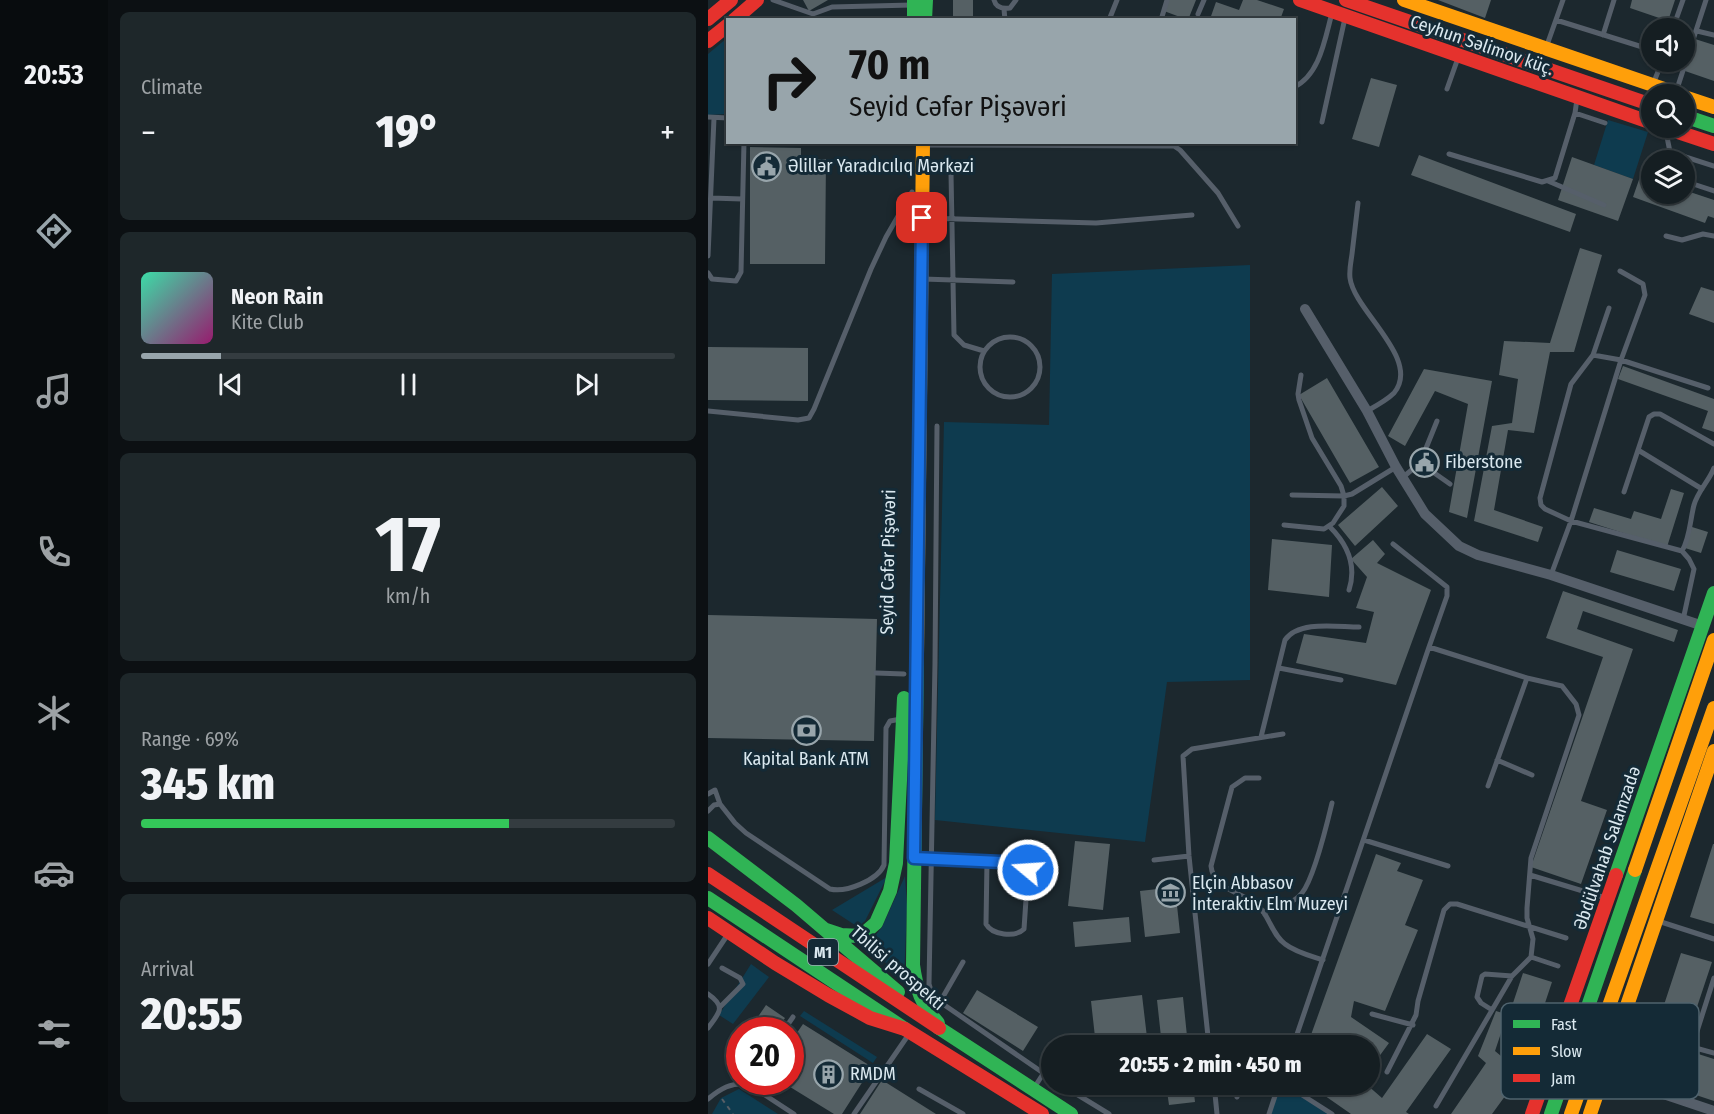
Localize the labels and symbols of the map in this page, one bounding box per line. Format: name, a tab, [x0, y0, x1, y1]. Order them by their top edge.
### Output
street label: Ceyhun Səlimov küç.	[1407, 10, 1557, 80]
public building icon: Əlillər Yaradıcılıq Mərkəzi	[751, 150, 783, 182]
place label: Əlillər Yaradıcılıq Mərkəzi	[788, 155, 974, 177]
pin	[896, 192, 947, 243]
public building icon: Fiberstone	[1408, 446, 1440, 478]
place label: Fiberstone	[1445, 451, 1523, 473]
street label: Seyid Cəfər Pişəvəri	[876, 489, 900, 635]
bank icon: Kapital Bank ATM	[790, 714, 822, 746]
place label: Kapital Bank ATM	[743, 748, 869, 770]
street label: Əbdülvahab Salamzadə	[1569, 763, 1645, 933]
position arrow	[996, 838, 1060, 902]
place label: Elçin Abbasov İnteraktiv Elm Muzeyi	[1192, 872, 1348, 915]
museum icon: Elçin Abbasov İnteraktiv Elm Muzeyi	[1155, 877, 1187, 909]
street label: Tbilisi prospekti	[846, 921, 950, 1015]
road number: M1	[808, 939, 838, 965]
legend	[1501, 1003, 1699, 1099]
text: Fast	[1551, 1015, 1578, 1034]
speed limit sign: 20	[726, 1017, 804, 1095]
text: Slow	[1551, 1042, 1582, 1061]
building icon: RMDM	[813, 1058, 845, 1090]
place label: RMDM	[850, 1063, 896, 1085]
text: Jam	[1551, 1069, 1576, 1088]

